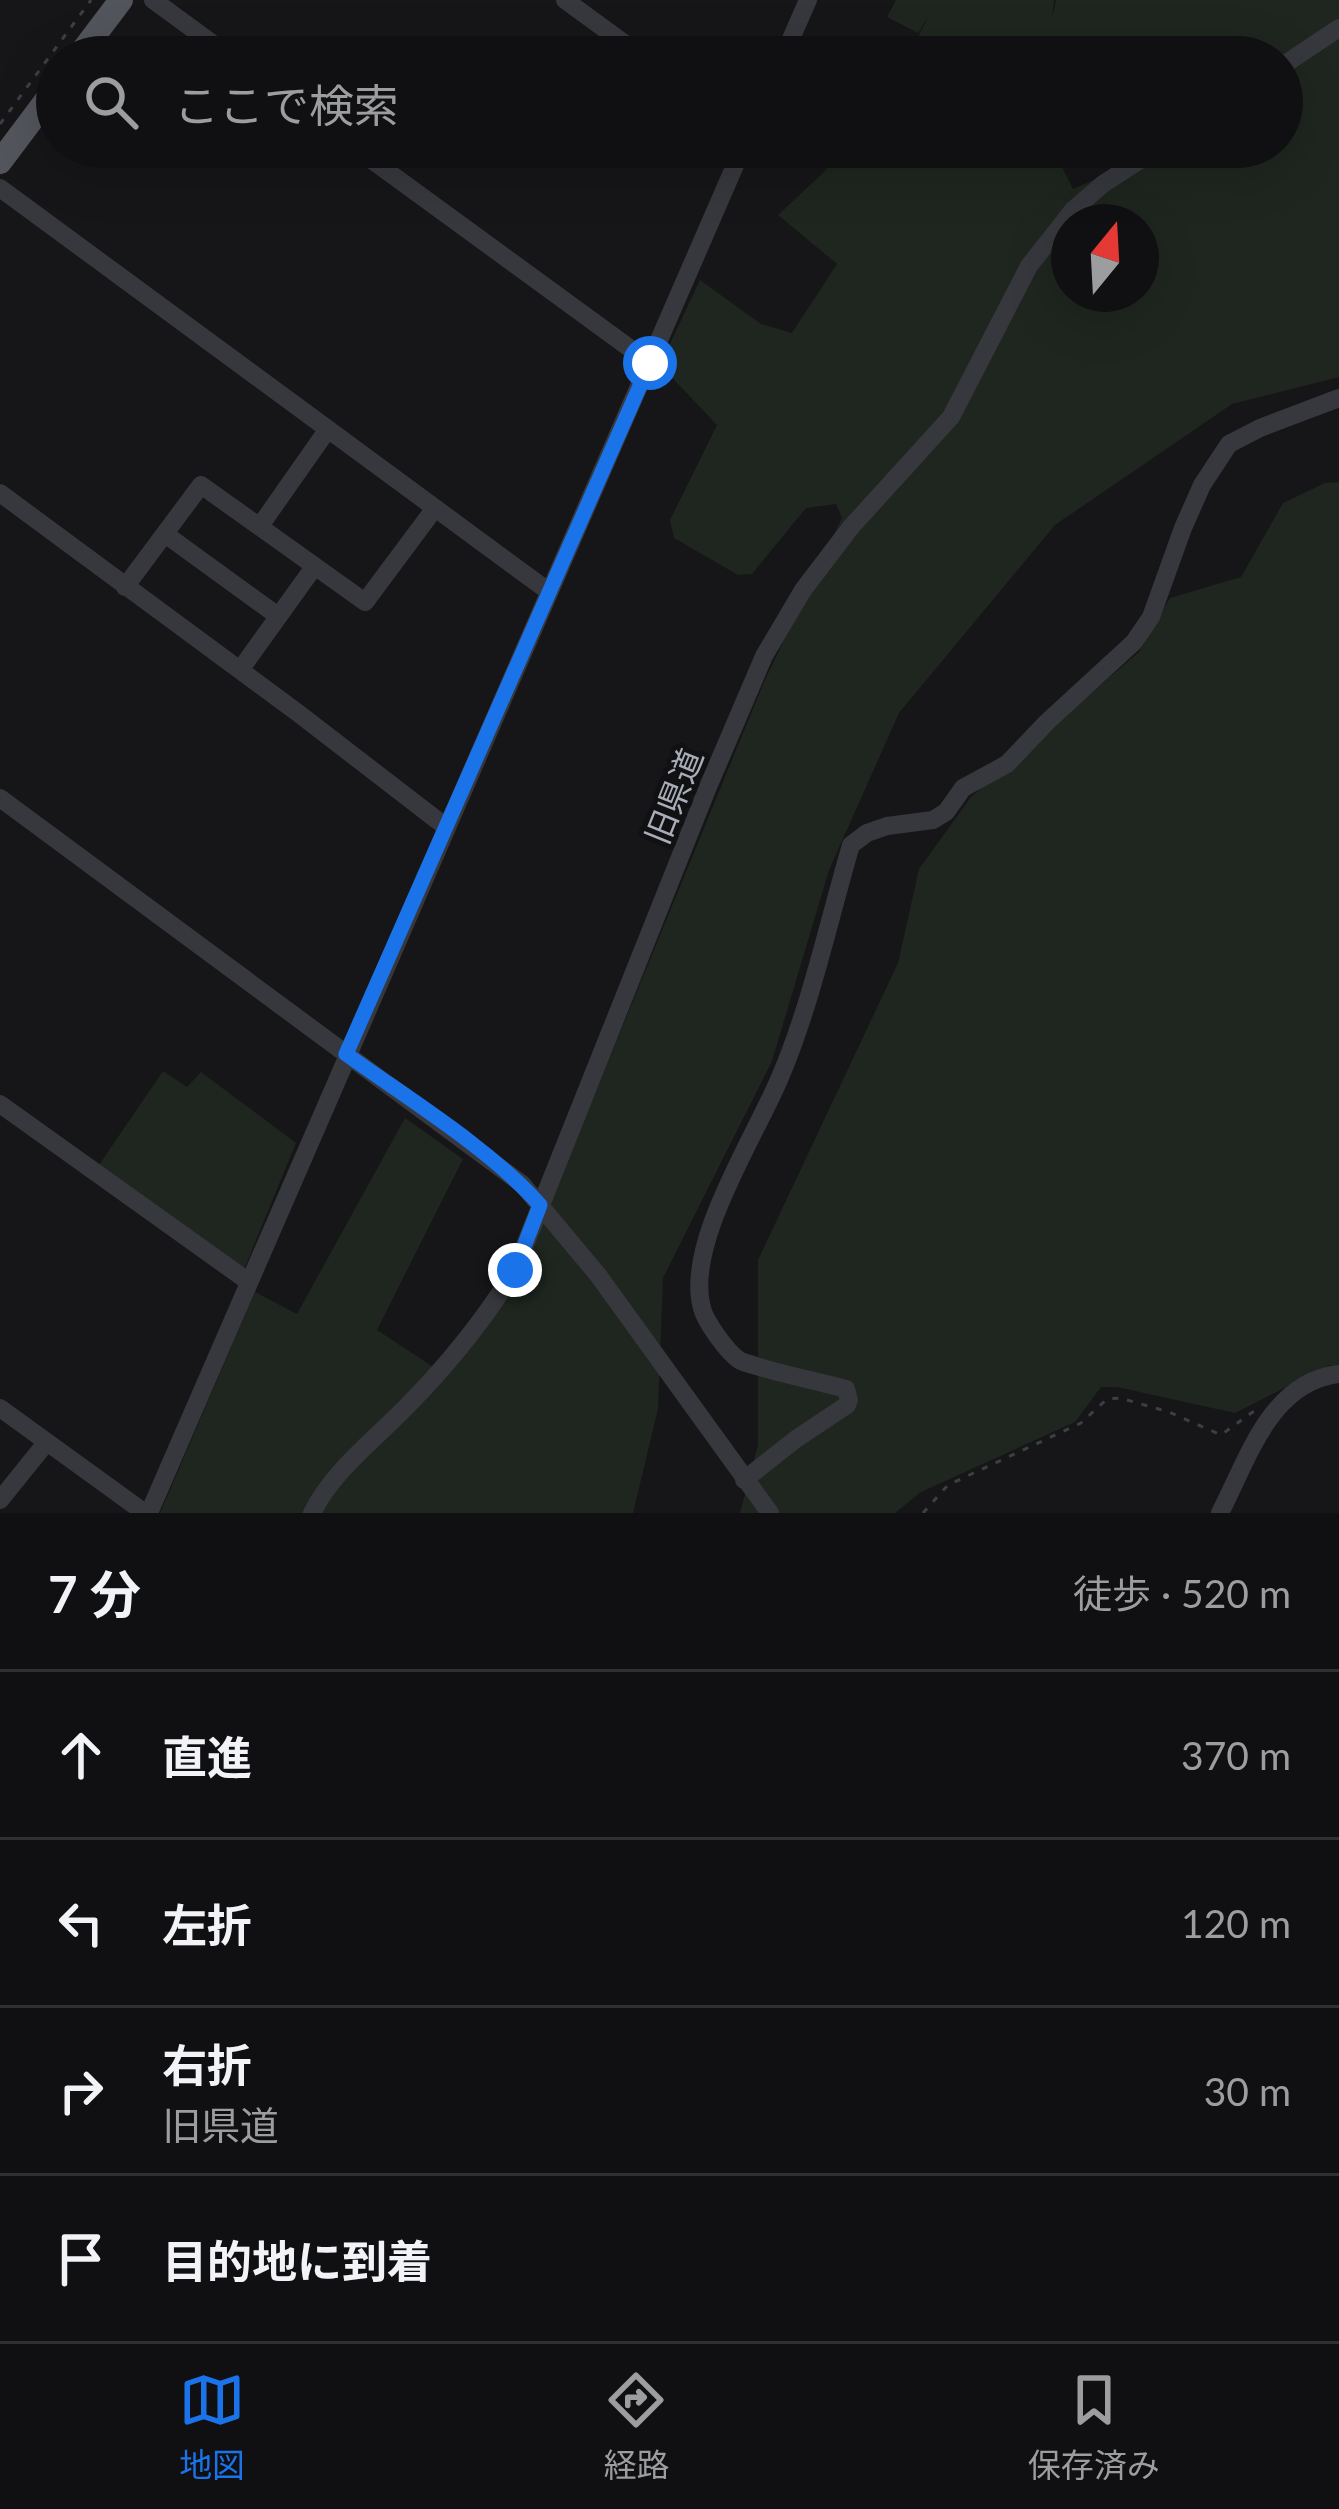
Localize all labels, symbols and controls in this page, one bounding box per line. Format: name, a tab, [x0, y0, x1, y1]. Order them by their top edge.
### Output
search box	[36, 36, 1303, 168]
icon: search	[78, 69, 144, 135]
text: ここで検索	[174, 78, 399, 132]
north arrow	[1051, 204, 1159, 312]
route start	[623, 336, 677, 390]
street label: 旧県道	[636, 743, 710, 849]
route end	[488, 1243, 542, 1297]
text: 7 分	[48, 1563, 141, 1624]
text: 徒歩 · 520 m	[1073, 1570, 1291, 1616]
icon: ahead	[48, 1722, 114, 1788]
text: 直進	[162, 1730, 252, 1784]
text: 370 m	[1181, 1732, 1291, 1778]
icon: left	[48, 1890, 114, 1956]
text: 左折	[162, 1898, 252, 1952]
text: 120 m	[1181, 1900, 1291, 1946]
text: 右折	[162, 2038, 252, 2092]
icon: right	[48, 2058, 114, 2124]
text: 30 m	[1204, 2068, 1291, 2114]
text: 旧県道	[162, 2102, 279, 2148]
icon: arrive	[48, 2226, 114, 2292]
text: 目的地に到着	[162, 2234, 432, 2288]
tab: 地図	[179, 2367, 245, 2487]
tab: 経路	[603, 2367, 669, 2487]
tab: 保存済み	[1028, 2367, 1160, 2487]

